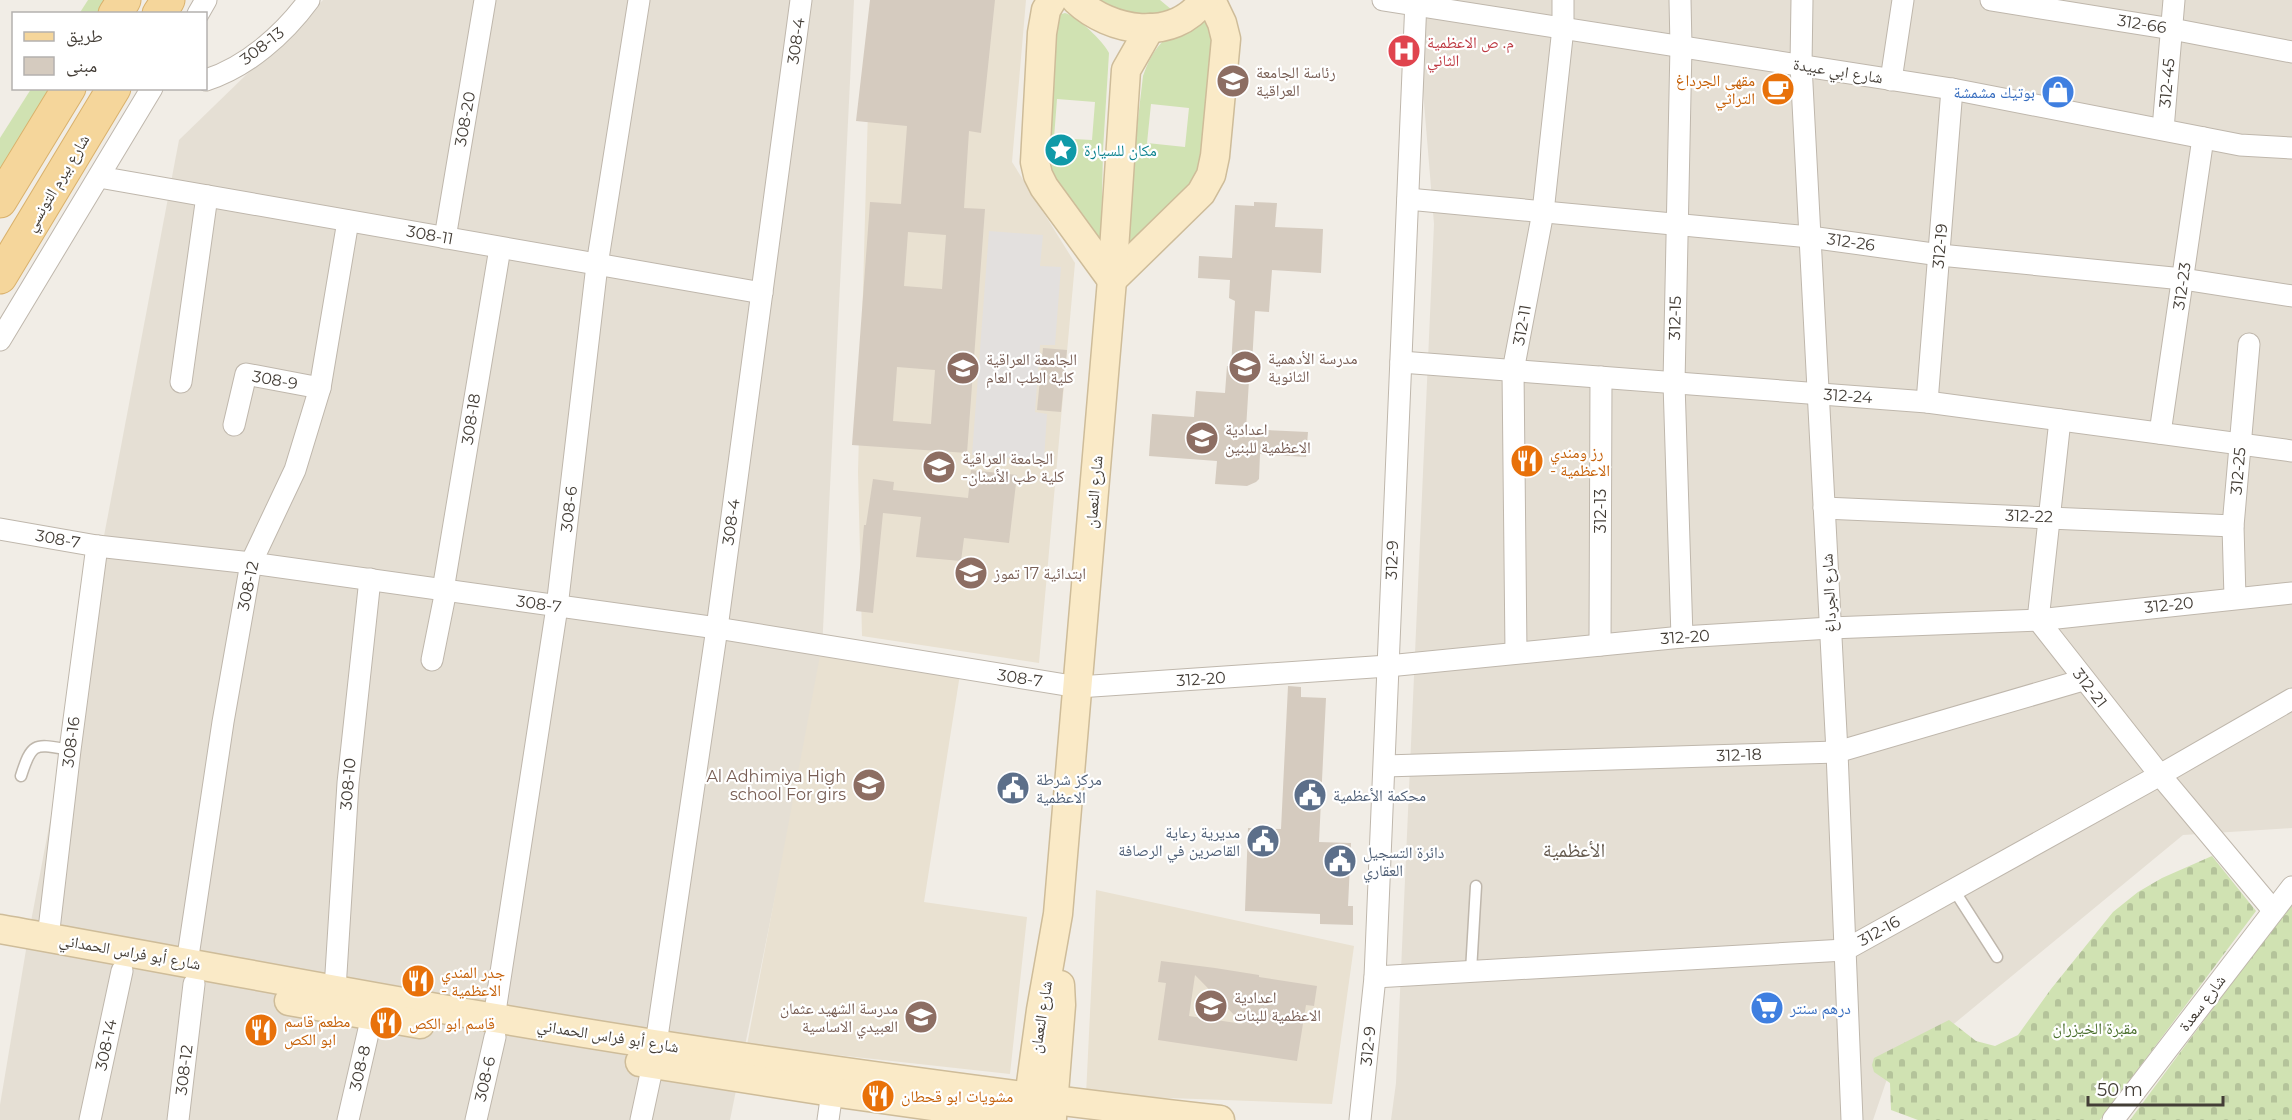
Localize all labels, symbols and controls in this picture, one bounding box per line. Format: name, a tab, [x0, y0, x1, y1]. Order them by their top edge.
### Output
street label: 312-66	[2116, 11, 2168, 37]
legend	[12, 12, 207, 90]
street label: 308-4	[783, 16, 809, 65]
street label: 308-13	[236, 23, 288, 69]
text: طريق	[66, 25, 103, 47]
hospital icon: م. ص الاعظمية الثاني	[1386, 33, 1422, 69]
place label: م. ص الاعظمية الثاني	[1427, 33, 1514, 73]
text: مبنى	[66, 55, 97, 77]
street label: شارع ابي عبيدة	[1791, 55, 1884, 90]
street label: 312-45	[2155, 57, 2179, 109]
school or university icon: رئاسة الجامعة العراقية	[1215, 63, 1251, 99]
place label: رئاسة الجامعة العراقية	[1256, 63, 1336, 100]
place label: مقهى الجرداغ التراثي	[1676, 71, 1755, 111]
cafe icon: مقهى الجرداغ التراثي	[1760, 71, 1796, 107]
shop icon: بوتيك مشمشة	[2040, 74, 2076, 110]
place label: بوتيك مشمشة	[1954, 83, 2035, 102]
street label: 308-20	[451, 90, 479, 148]
street label: شارع بيرم التونسي	[21, 131, 96, 236]
place icon: مكان للسيارة	[1043, 132, 1079, 168]
place label: مكان للسيارة	[1084, 141, 1157, 161]
street label: 308-11	[405, 222, 455, 248]
street label: 312-19	[1929, 223, 1951, 269]
street label: 312-26	[1826, 229, 1877, 255]
street label: 312-23	[2169, 261, 2195, 311]
street label: 312-15	[1665, 296, 1685, 340]
street label: 312-11	[1509, 303, 1535, 347]
school or university icon: مدرسة الأدهمية الثانوية	[1227, 349, 1263, 385]
place label: مدرسة الأدهمية الثانوية	[1268, 349, 1357, 386]
school or university icon: الجامعة العراقية كلية الطب العام	[945, 350, 981, 386]
place label: الجامعة العراقية كلية الطب العام	[986, 350, 1077, 388]
street label: 308-9	[251, 367, 299, 393]
street label: 312-24	[1823, 385, 1874, 407]
street label: 308-18	[458, 392, 484, 446]
school or university icon: اعدادية الاعظمية للبنين	[1184, 420, 1220, 456]
place label: اعدادية الاعظمية للبنين	[1225, 420, 1311, 458]
restaurant icon: رز ومندي - الاعظمية	[1509, 443, 1545, 479]
place label: رز ومندي - الاعظمية	[1550, 443, 1610, 480]
street label: 312-25	[2226, 446, 2250, 496]
school or university icon: الجامعة العراقية -كلية طب الأسنان	[921, 449, 957, 485]
place label: الجامعة العراقية -كلية طب الأسنان	[962, 449, 1065, 487]
street label: شارع النعمان	[1081, 455, 1108, 529]
street label: 308-6	[557, 485, 581, 533]
street label: 312-13	[1591, 489, 1610, 533]
street label: 308-4	[718, 497, 744, 546]
street label: 312-22	[2005, 506, 2053, 526]
street label: 308-7	[34, 526, 82, 552]
street label: 312-9	[1382, 540, 1402, 580]
street label: شارع الجرداغ	[1817, 553, 1842, 633]
school or university icon: ابتدائية 17 تموز	[953, 555, 989, 591]
street label: 308-12	[233, 559, 263, 613]
place label: ابتدائية 17 تموز	[993, 564, 1086, 583]
street label: 308-7	[515, 591, 563, 617]
street label: 312-20	[2143, 593, 2195, 617]
street label: 312-20	[1660, 626, 1710, 648]
street label: 308-7	[996, 665, 1044, 691]
street label: 312-21	[2069, 665, 2111, 711]
street label: 312-20	[1176, 668, 1226, 690]
street label: 308-16	[58, 715, 84, 769]
street label: 312-18	[1716, 745, 1762, 765]
street label: 308-10	[336, 757, 360, 811]
place label: Al Adhimiya High school For girs	[706, 767, 846, 804]
school or university icon: Al Adhimiya High school For girs	[851, 767, 887, 803]
public building icon: مركز شرطة الاعظمية	[995, 770, 1031, 806]
place label: مركز شرطة الاعظمية	[1036, 770, 1102, 807]
public building icon: محكمة الأعظمية	[1292, 777, 1328, 813]
place label: محكمة الأعظمية	[1333, 786, 1426, 805]
place label: مديرية رعاية القاصرين في الرصافة	[1118, 823, 1240, 863]
public building icon: مديرية رعاية القاصرين في الرصافة	[1245, 823, 1281, 859]
district label: الأعظمية	[1543, 838, 1605, 862]
public building icon: دائرة التسجيل العقاري	[1322, 843, 1358, 879]
place label: دائرة التسجيل العقاري	[1363, 843, 1444, 883]
street label: 312-16	[1855, 912, 1904, 950]
street label: شارع أبو فراس الحمداني	[57, 930, 202, 977]
restaurant icon: جدر المندي - الاعظمية	[400, 963, 436, 999]
place label: جدر المندي - الاعظمية	[441, 963, 505, 1000]
street label: شارع سعدة	[2175, 971, 2230, 1036]
street label: شارع النعمان	[1026, 979, 1057, 1055]
school or university icon: اعدادية الاعظمية للبنات	[1193, 988, 1229, 1024]
place label: اعدادية الاعظمية للبنات	[1234, 988, 1321, 1025]
supermarket icon: درهم سنتر	[1749, 990, 1785, 1026]
place label: مدرسة الشهيد عثمان العبيدي الاساسية	[780, 999, 898, 1039]
school or university icon: مدرسة الشهيد عثمان العبيدي الاساسية	[903, 999, 939, 1035]
place label: درهم سنتر	[1789, 999, 1851, 1019]
restaurant icon: قاسم ابو الكص	[368, 1005, 404, 1041]
restaurant icon: مطعم قاسم ابو الكص	[243, 1012, 279, 1048]
place label: مطعم قاسم ابو الكص	[284, 1012, 350, 1050]
place label: قاسم ابو الكص	[409, 1014, 495, 1034]
street label: شارع أبو فراس الحمداني	[535, 1015, 680, 1060]
street label: 308-14	[91, 1017, 121, 1072]
park label: مقبرة الخيزران	[2053, 1019, 2137, 1039]
street label: 312-9	[1356, 1025, 1380, 1067]
street label: 308-8	[346, 1043, 374, 1093]
street label: 308-12	[171, 1044, 197, 1096]
street label: 308-6	[471, 1054, 499, 1103]
scale bar	[2088, 1069, 2223, 1107]
restaurant icon: مشويات ابو قحطان	[860, 1078, 896, 1114]
text: 50 m	[2097, 1079, 2143, 1101]
place label: مشويات ابو قحطان	[901, 1087, 1013, 1107]

